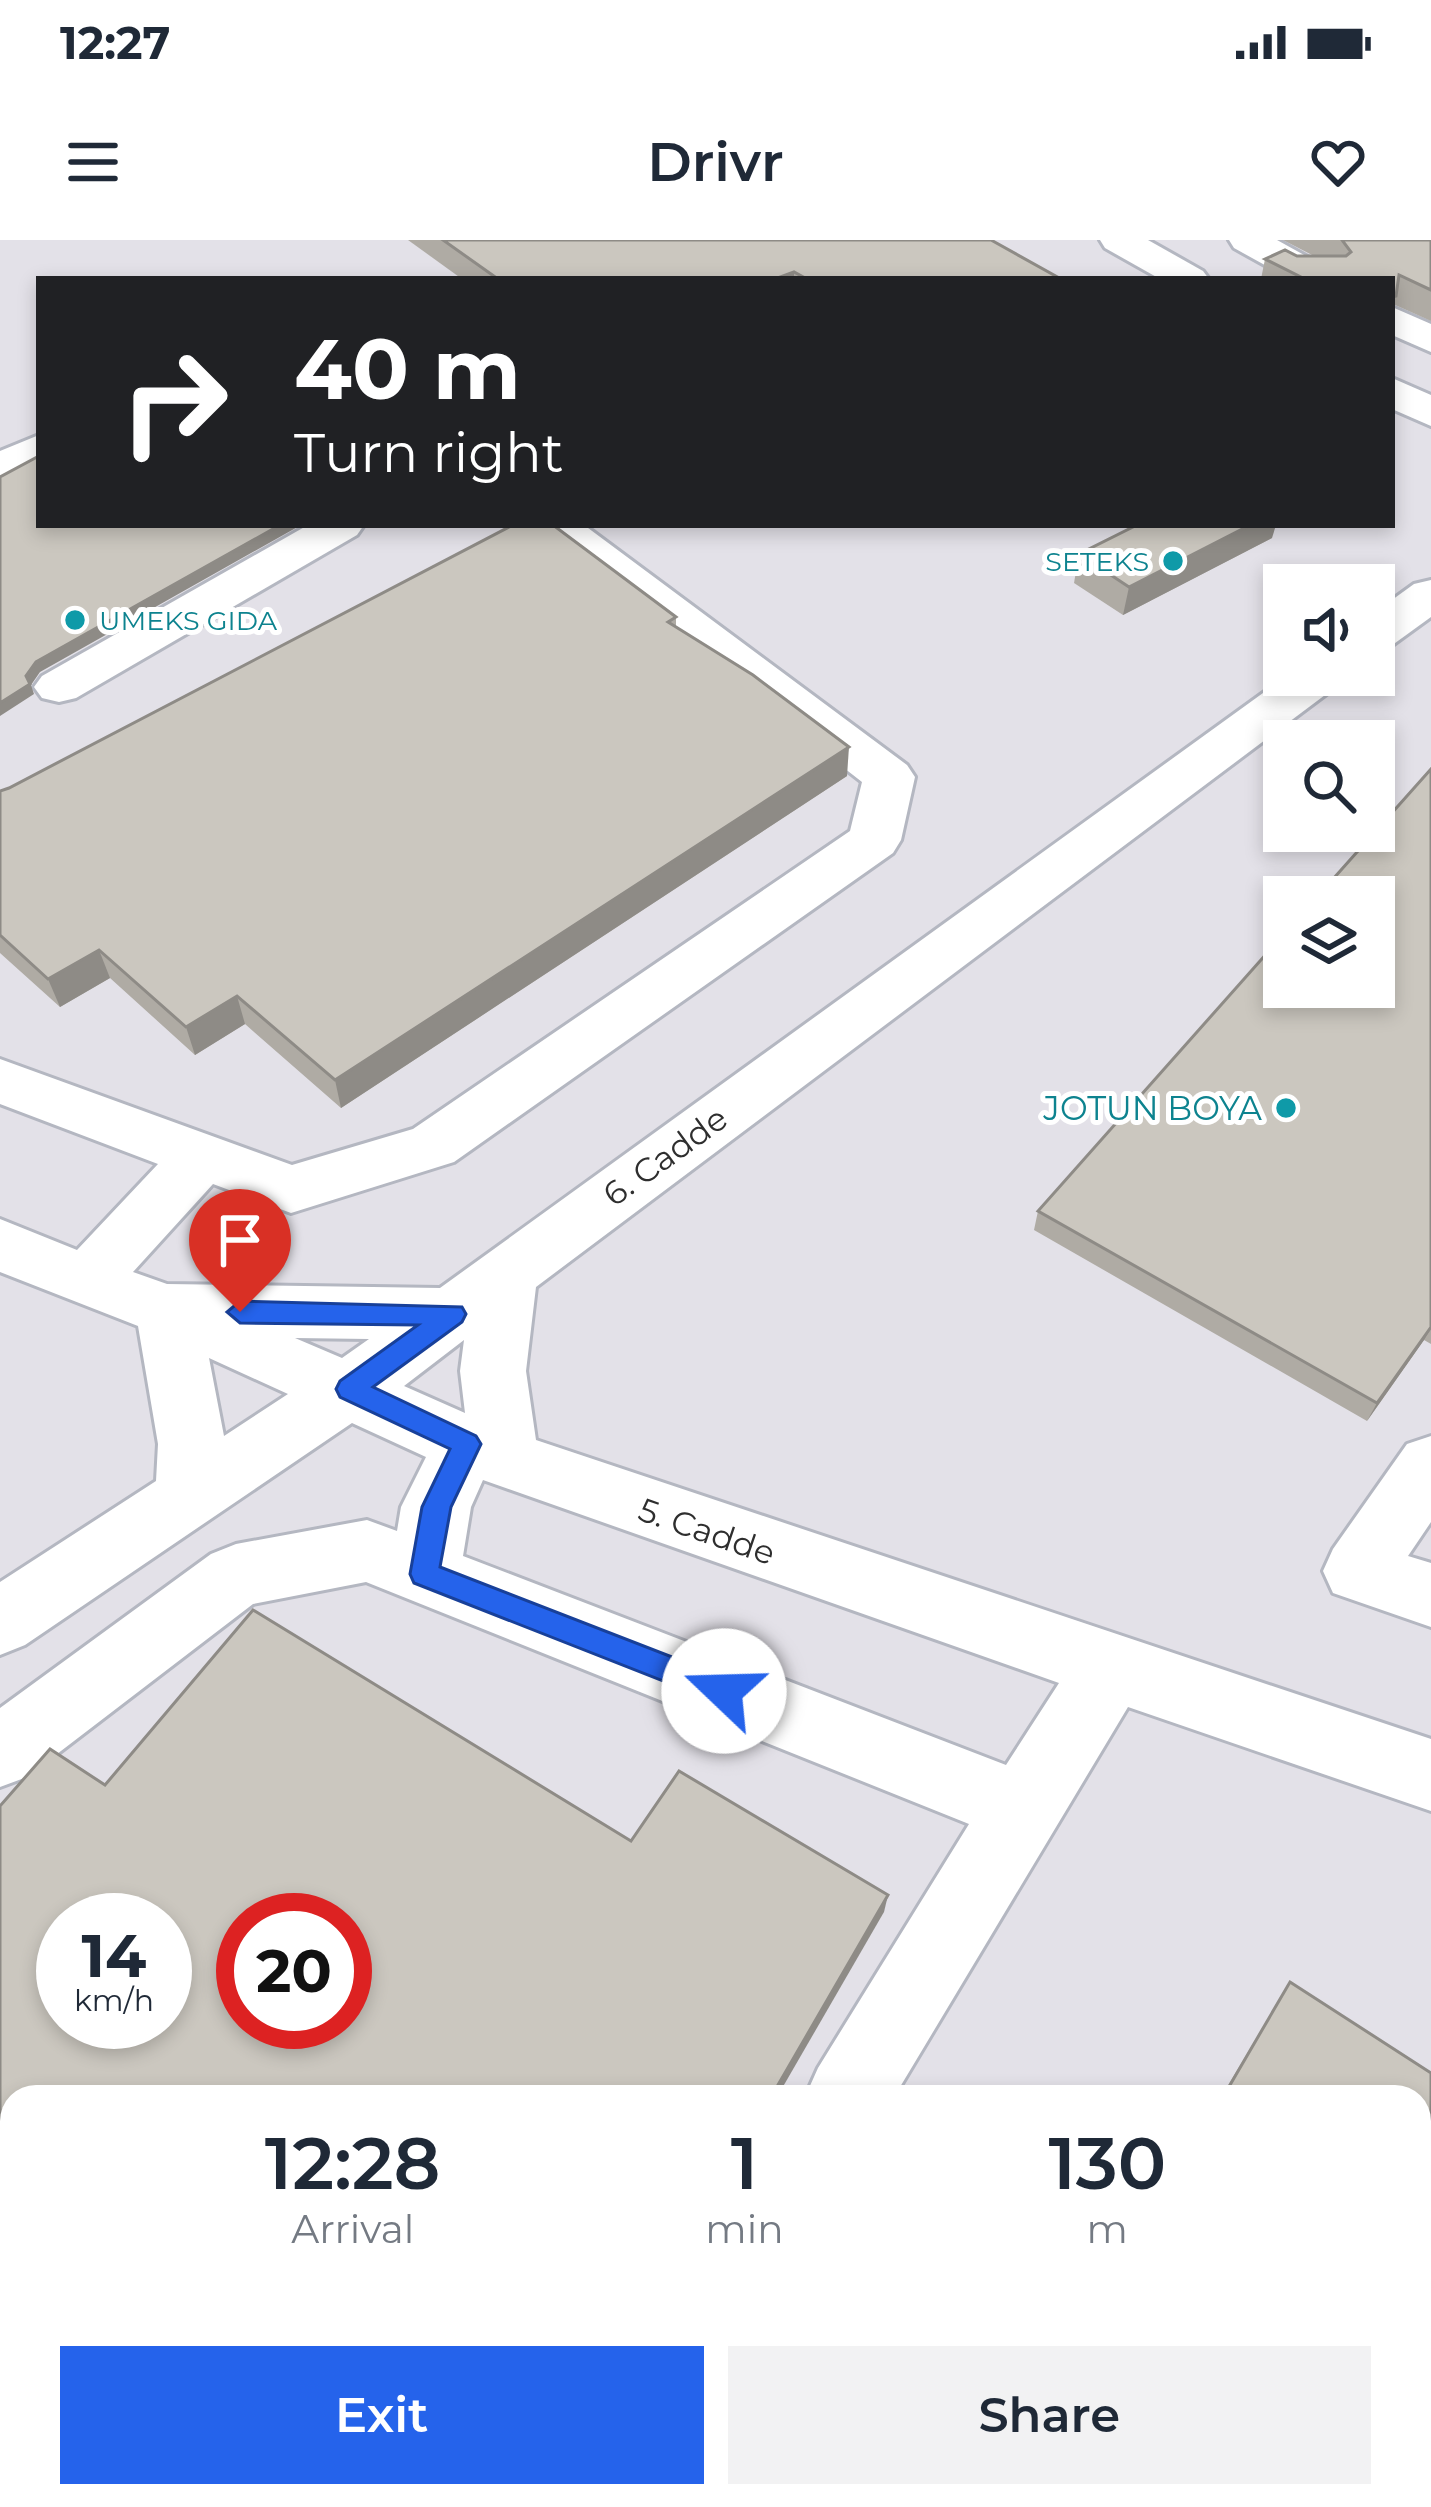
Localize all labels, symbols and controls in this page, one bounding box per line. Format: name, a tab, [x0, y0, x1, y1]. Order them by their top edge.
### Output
text: 12:27	[60, 15, 170, 70]
icon: menu	[60, 129, 126, 195]
text: Drivr	[647, 129, 784, 195]
icon: heart	[1305, 129, 1371, 195]
text: 40 m	[294, 318, 521, 420]
icon: right	[96, 324, 252, 480]
text: Turn right	[294, 420, 564, 486]
place label: SETEKS	[1045, 545, 1149, 578]
marker: SETEKS	[1160, 548, 1186, 574]
map controls	[1263, 564, 1395, 1008]
button: sound	[1263, 564, 1395, 696]
place label: UMEKS GIDA	[99, 604, 278, 637]
marker: UMEKS GIDA	[62, 607, 88, 633]
button: search	[1263, 720, 1395, 852]
button: layers	[1263, 876, 1395, 1008]
place label: JOTUN BOYA	[1042, 1088, 1262, 1128]
marker: JOTUN BOYA	[1273, 1095, 1299, 1121]
street label: 6. Cadde	[595, 1098, 735, 1214]
pin	[189, 1189, 291, 1312]
icon: arrive	[207, 1207, 273, 1273]
street label: 5. Cadde	[634, 1489, 780, 1573]
position arrow	[661, 1628, 787, 1754]
speed limit sign: 20	[216, 1893, 372, 2049]
text: 14	[82, 1919, 146, 1992]
text: km/h	[74, 1982, 154, 2019]
text: 12:28	[265, 2119, 441, 2207]
text: 1	[731, 2119, 758, 2207]
text: 130	[1048, 2119, 1166, 2207]
text: Arrival	[291, 2205, 414, 2253]
text: min	[705, 2205, 784, 2253]
text: m	[1087, 2205, 1128, 2253]
button: Exit	[60, 2346, 704, 2484]
button: Share	[728, 2346, 1371, 2484]

